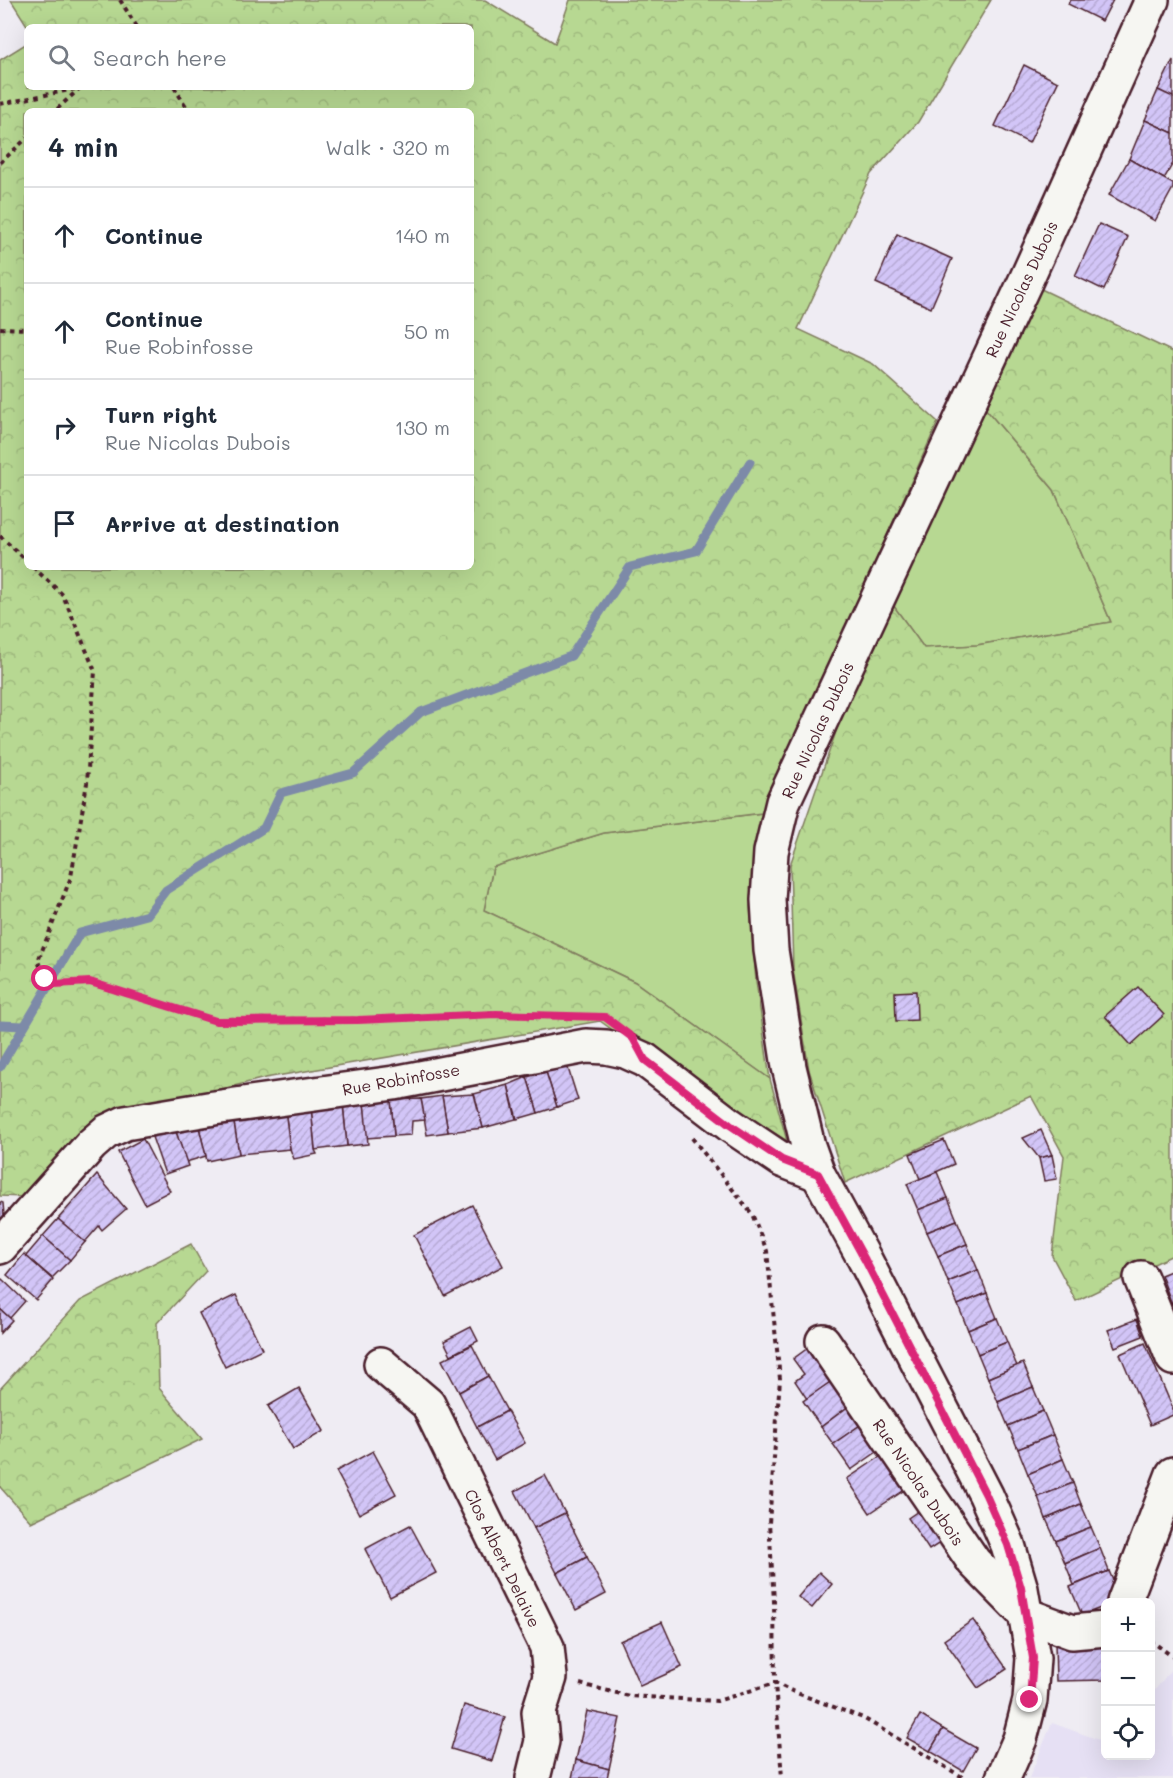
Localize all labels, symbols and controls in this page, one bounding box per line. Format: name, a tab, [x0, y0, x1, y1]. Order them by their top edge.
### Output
search box	[24, 24, 474, 90]
icon: search	[45, 41, 78, 74]
text: Search here	[93, 43, 227, 72]
text: 4 min	[48, 130, 118, 164]
text: Walk · 320 m	[325, 134, 450, 160]
street label: Rue Nicolas Dubois	[980, 217, 1062, 361]
icon: ahead	[48, 219, 81, 252]
text: Continue	[105, 221, 203, 250]
text: 140 m	[395, 222, 450, 248]
text: Continue	[105, 304, 203, 333]
icon: ahead	[48, 315, 81, 348]
text: 50 m	[404, 318, 450, 344]
text: Rue Robinfosse	[105, 333, 254, 359]
text: Turn right	[105, 400, 217, 429]
icon: right	[48, 411, 81, 444]
text: 130 m	[395, 414, 450, 440]
text: Rue Nicolas Dubois	[105, 429, 291, 455]
icon: arrive	[48, 507, 81, 540]
text: Arrive at destination	[105, 509, 340, 538]
street label: Rue Nicolas Dubois	[776, 658, 858, 802]
route start	[31, 965, 57, 991]
street label: Rue Robinfosse	[341, 1058, 461, 1100]
street label: Rue Nicolas Dubois	[869, 1415, 969, 1549]
street label: Clos Albert Delaive	[460, 1485, 546, 1631]
map controls	[1101, 1598, 1155, 1760]
button: +	[1101, 1598, 1155, 1652]
button: −	[1101, 1652, 1155, 1706]
route end	[1016, 1686, 1042, 1712]
button: locate	[1101, 1706, 1155, 1760]

